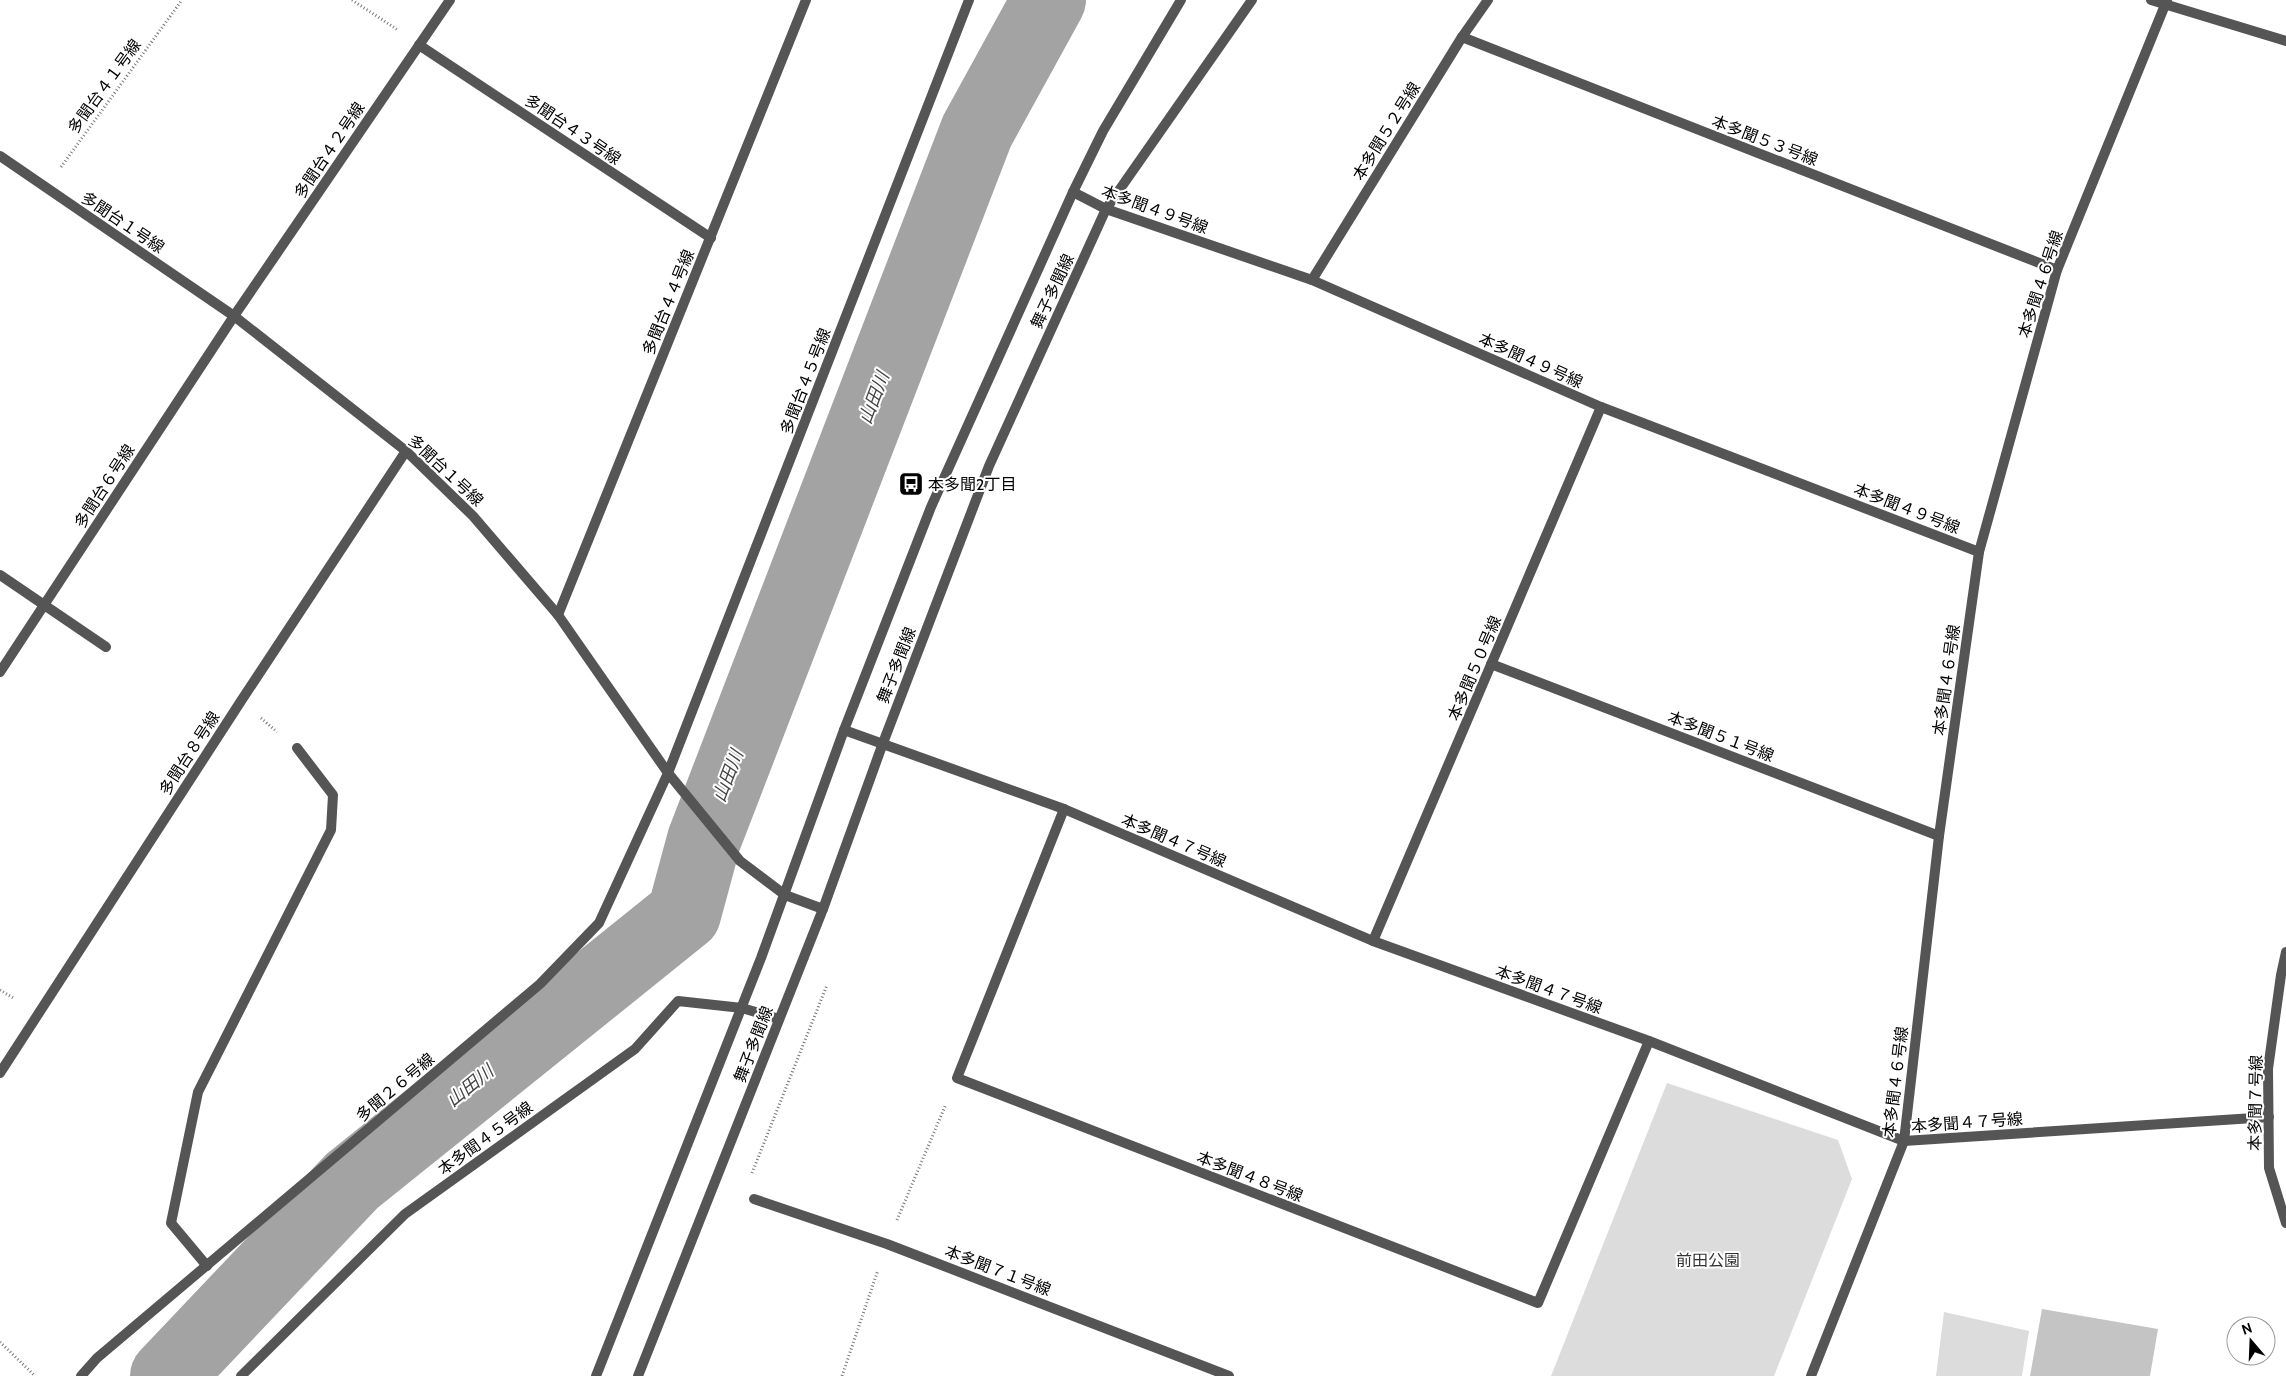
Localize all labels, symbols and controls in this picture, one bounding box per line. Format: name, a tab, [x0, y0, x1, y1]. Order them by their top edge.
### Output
street label: 多聞台４１号線	[64, 35, 145, 137]
street label: 本多聞５２号線	[1349, 79, 1424, 184]
street label: 多聞台４３号線	[521, 90, 624, 169]
street label: 多聞台４２号線	[290, 99, 369, 202]
street label: 本多聞５３号線	[1709, 112, 1821, 169]
street label: 本多聞４９号線	[1099, 181, 1211, 238]
street label: 多聞台１号線	[78, 188, 168, 257]
street label: 本多聞４６号線	[2014, 228, 2067, 340]
street label: 多聞台４４号線	[639, 247, 698, 358]
street label: 舞子多聞線	[1027, 251, 1078, 331]
street label: 多聞台４５号線	[777, 325, 834, 437]
street label: 本多聞４９号線	[1476, 329, 1586, 392]
water label: 山田川	[854, 367, 895, 427]
street label: 多聞台１号線	[404, 431, 487, 510]
street label: 多聞台６号線	[70, 441, 139, 532]
bus stop icon: 本多聞2丁目	[898, 471, 924, 497]
place label: 本多聞2丁目	[928, 475, 1016, 494]
street label: 本多聞４９号線	[1851, 480, 1963, 537]
street label: 本多聞５０号線	[1444, 613, 1505, 723]
street label: 本多聞４６号線	[1929, 623, 1964, 737]
street label: 舞子多聞線	[873, 624, 920, 706]
street label: 多聞台８号線	[155, 708, 224, 799]
street label: 本多聞５１号線	[1665, 708, 1777, 765]
water label: 山田川	[708, 745, 749, 805]
street label: 本多聞４７号線	[1119, 810, 1229, 871]
street label: 本多聞４７号線	[1493, 961, 1605, 1018]
street label: 舞子多聞線	[730, 1003, 777, 1085]
street label: 本多聞４６号線	[1879, 1025, 1912, 1139]
street label: 多聞２６号線	[352, 1049, 438, 1126]
street label: 本多聞７号線	[2245, 1055, 2266, 1151]
water label: 山田川	[442, 1059, 499, 1112]
street label: 本多聞４５号線	[434, 1098, 536, 1179]
street label: 本多聞４７号線	[1911, 1109, 2024, 1136]
street label: 本多聞４８号線	[1194, 1148, 1306, 1205]
street label: 本多聞７１号線	[942, 1242, 1054, 1299]
park label: 前田公園	[1676, 1251, 1740, 1270]
north arrow	[2226, 1316, 2276, 1366]
text: N	[2239, 1319, 2254, 1339]

